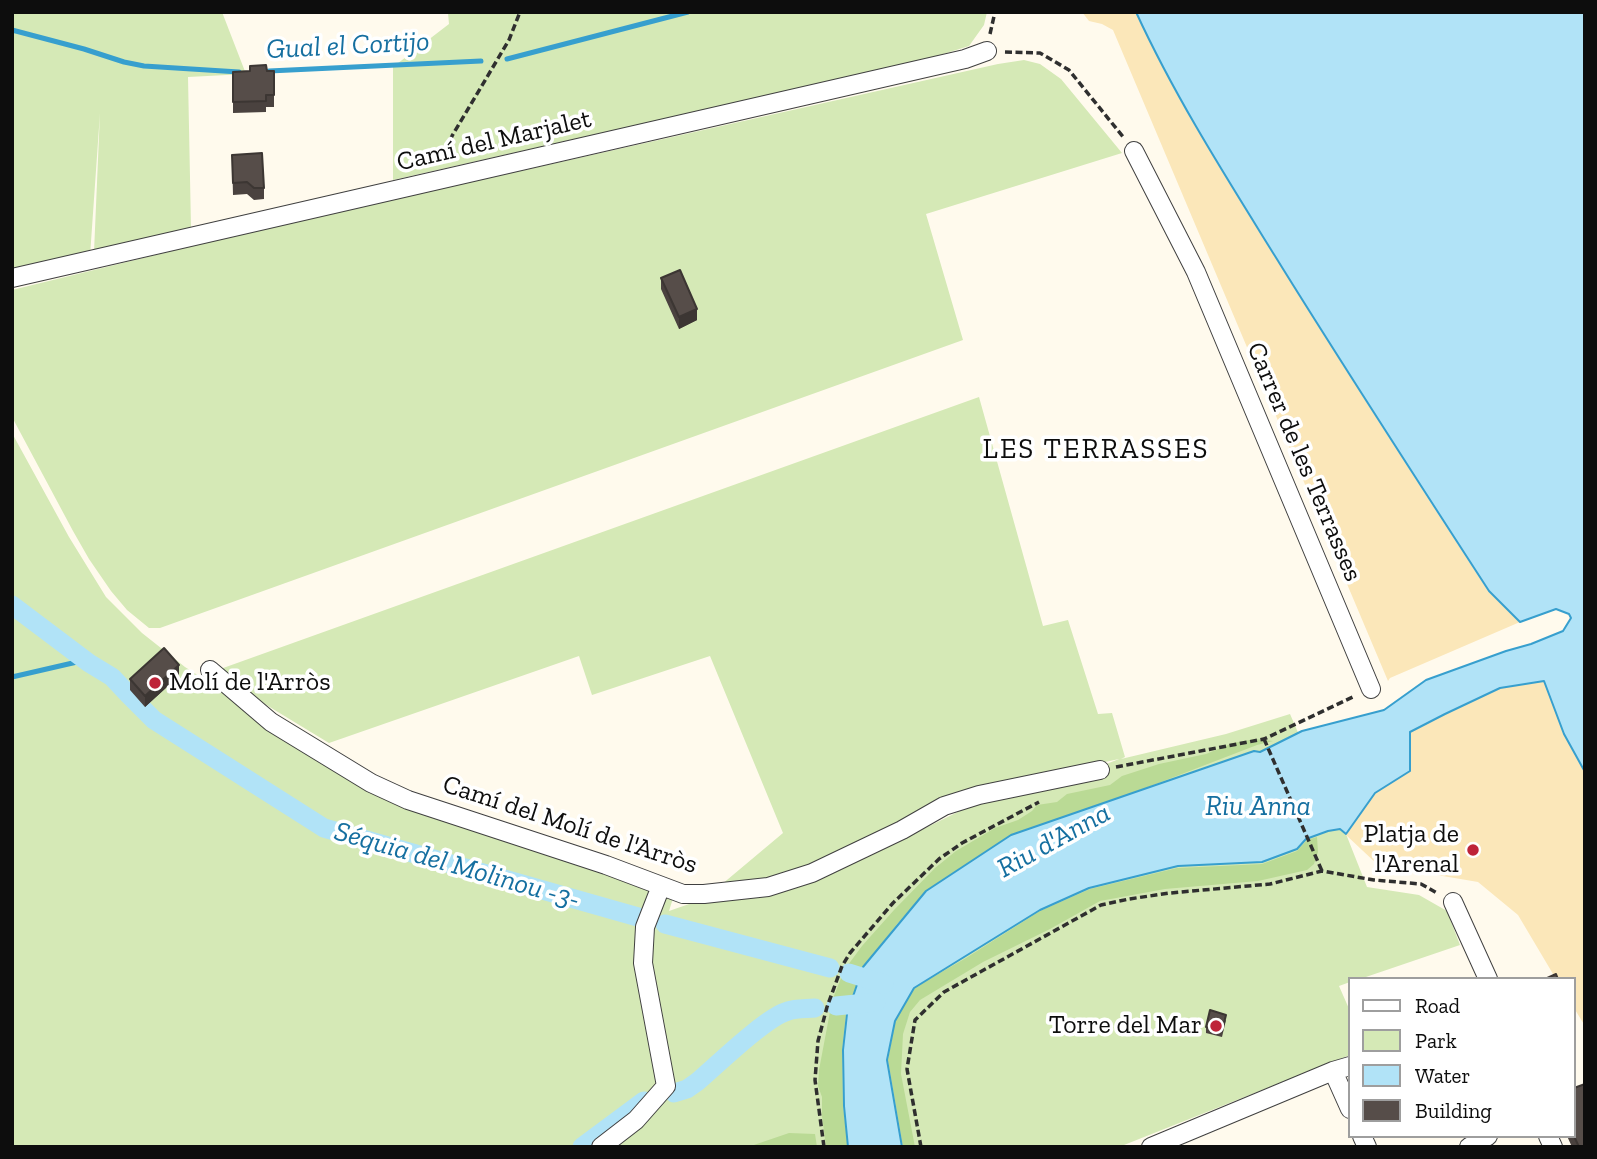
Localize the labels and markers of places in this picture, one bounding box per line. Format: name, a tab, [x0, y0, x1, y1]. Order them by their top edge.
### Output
place label: Molí de l'Arròs	[169, 667, 331, 699]
marker: Molí de l'Arròs	[147, 675, 163, 691]
place label: Platja de l'Arenal	[1363, 819, 1459, 880]
marker: Platja de l'Arenal	[1465, 842, 1481, 858]
place label: Torre del Mar	[1049, 1010, 1202, 1042]
marker: Torre del Mar	[1208, 1018, 1224, 1034]

